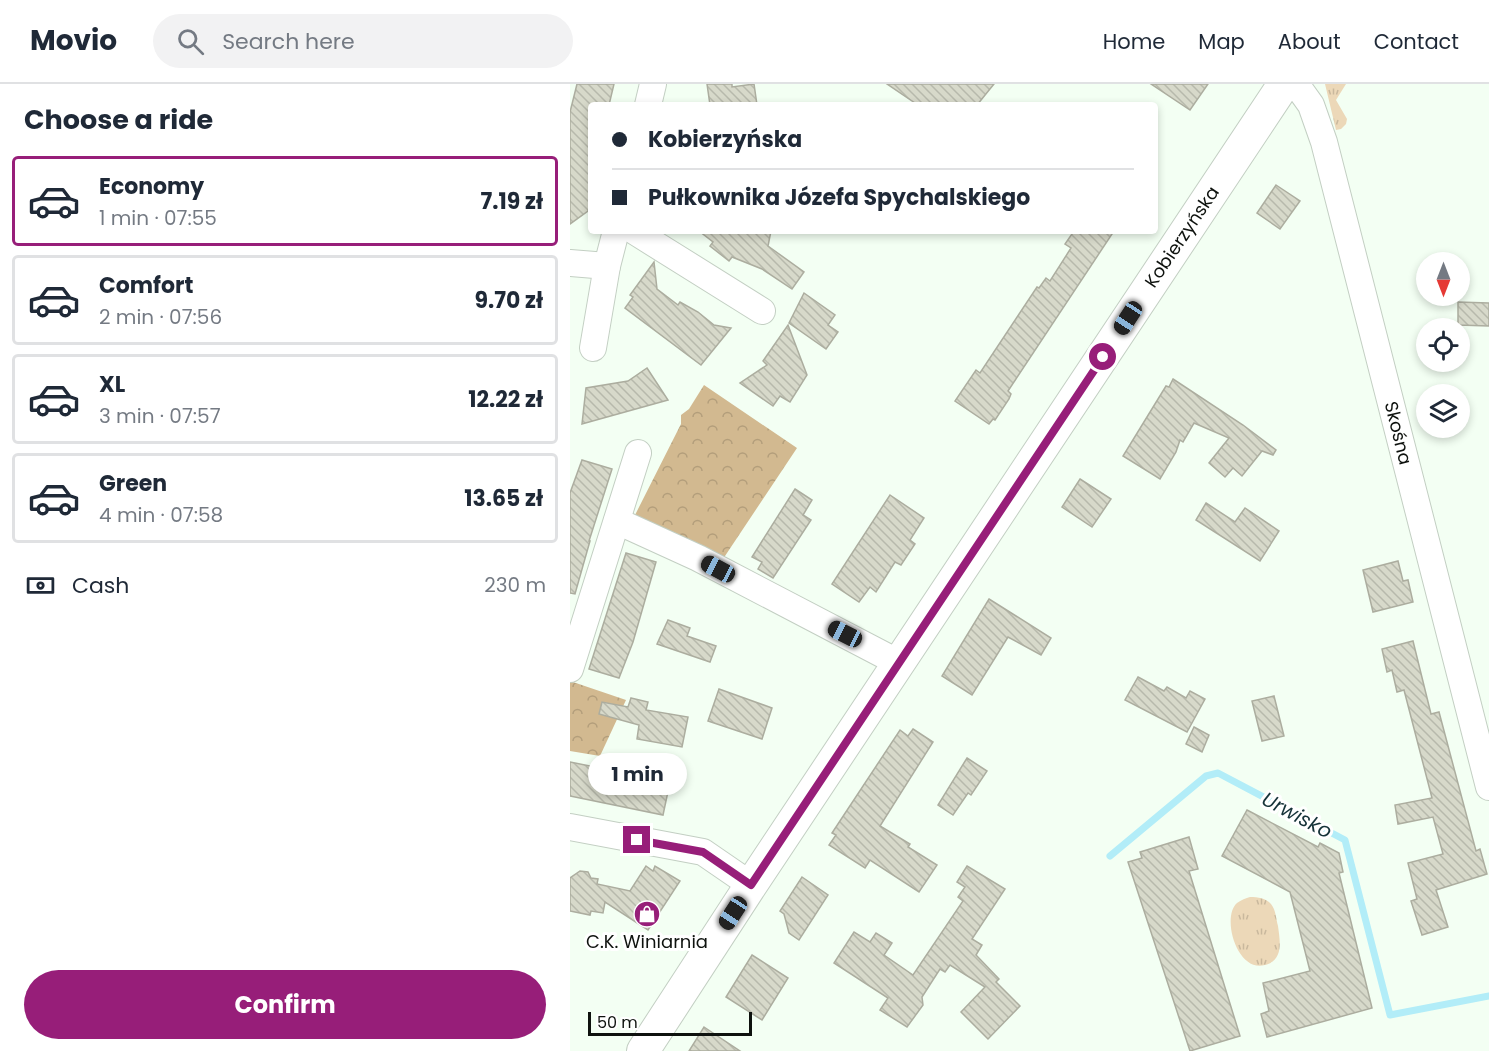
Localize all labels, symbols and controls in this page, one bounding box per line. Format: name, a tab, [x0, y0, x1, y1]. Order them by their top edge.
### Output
search box	[153, 14, 573, 68]
text: Movio	[30, 21, 117, 60]
icon: search	[174, 25, 207, 58]
text: Search here	[222, 26, 355, 57]
text: Home	[1103, 27, 1165, 56]
text: Map	[1198, 27, 1245, 56]
text: About	[1278, 27, 1341, 56]
text: Contact	[1374, 27, 1459, 56]
text: Choose a ride	[24, 101, 213, 138]
text: Kobierzyńska	[648, 124, 802, 155]
text: Economy	[99, 171, 204, 202]
icon: car	[27, 174, 81, 228]
street label: Kobierzyńska	[1138, 181, 1225, 292]
text: Pułkownika Józefa Spychalskiego	[648, 182, 1030, 213]
text: 7.19 zł	[481, 186, 543, 217]
text: 1 min · 07:55	[99, 204, 217, 232]
north arrow	[1416, 252, 1470, 306]
map controls	[1416, 252, 1470, 438]
text: Comfort	[99, 270, 193, 301]
icon: car	[27, 273, 81, 327]
text: 9.70 zł	[475, 285, 543, 316]
car	[1111, 298, 1145, 338]
text: 2 min · 07:56	[99, 303, 222, 331]
button: locate	[1416, 318, 1470, 372]
route start	[1089, 343, 1116, 370]
text: XL	[99, 369, 125, 400]
icon: car	[27, 372, 81, 426]
text: 12.22 zł	[468, 384, 543, 415]
button: layers	[1416, 384, 1470, 438]
street label: Skośna	[1379, 399, 1418, 467]
text: 3 min · 07:57	[99, 402, 221, 430]
text: Green	[99, 468, 167, 499]
icon: car	[27, 471, 81, 525]
text: 13.65 zł	[464, 483, 543, 514]
text: 4 min · 07:58	[99, 501, 223, 529]
car	[698, 553, 738, 585]
icon: cash	[24, 569, 57, 602]
text: Cash	[72, 570, 129, 601]
text: 230 m	[484, 571, 546, 599]
car	[825, 618, 865, 650]
callout: 1 min	[587, 753, 686, 795]
text: 1 min	[611, 760, 664, 788]
water label: Urwisko	[1257, 785, 1337, 845]
route end	[623, 826, 650, 853]
car	[716, 893, 750, 933]
shop icon: C.K. Winiarnia	[632, 899, 662, 929]
place label: C.K. Winiarnia	[586, 929, 708, 954]
button: Confirm	[24, 970, 546, 1039]
scale bar	[588, 1009, 752, 1036]
text: 50 m	[597, 1011, 638, 1034]

